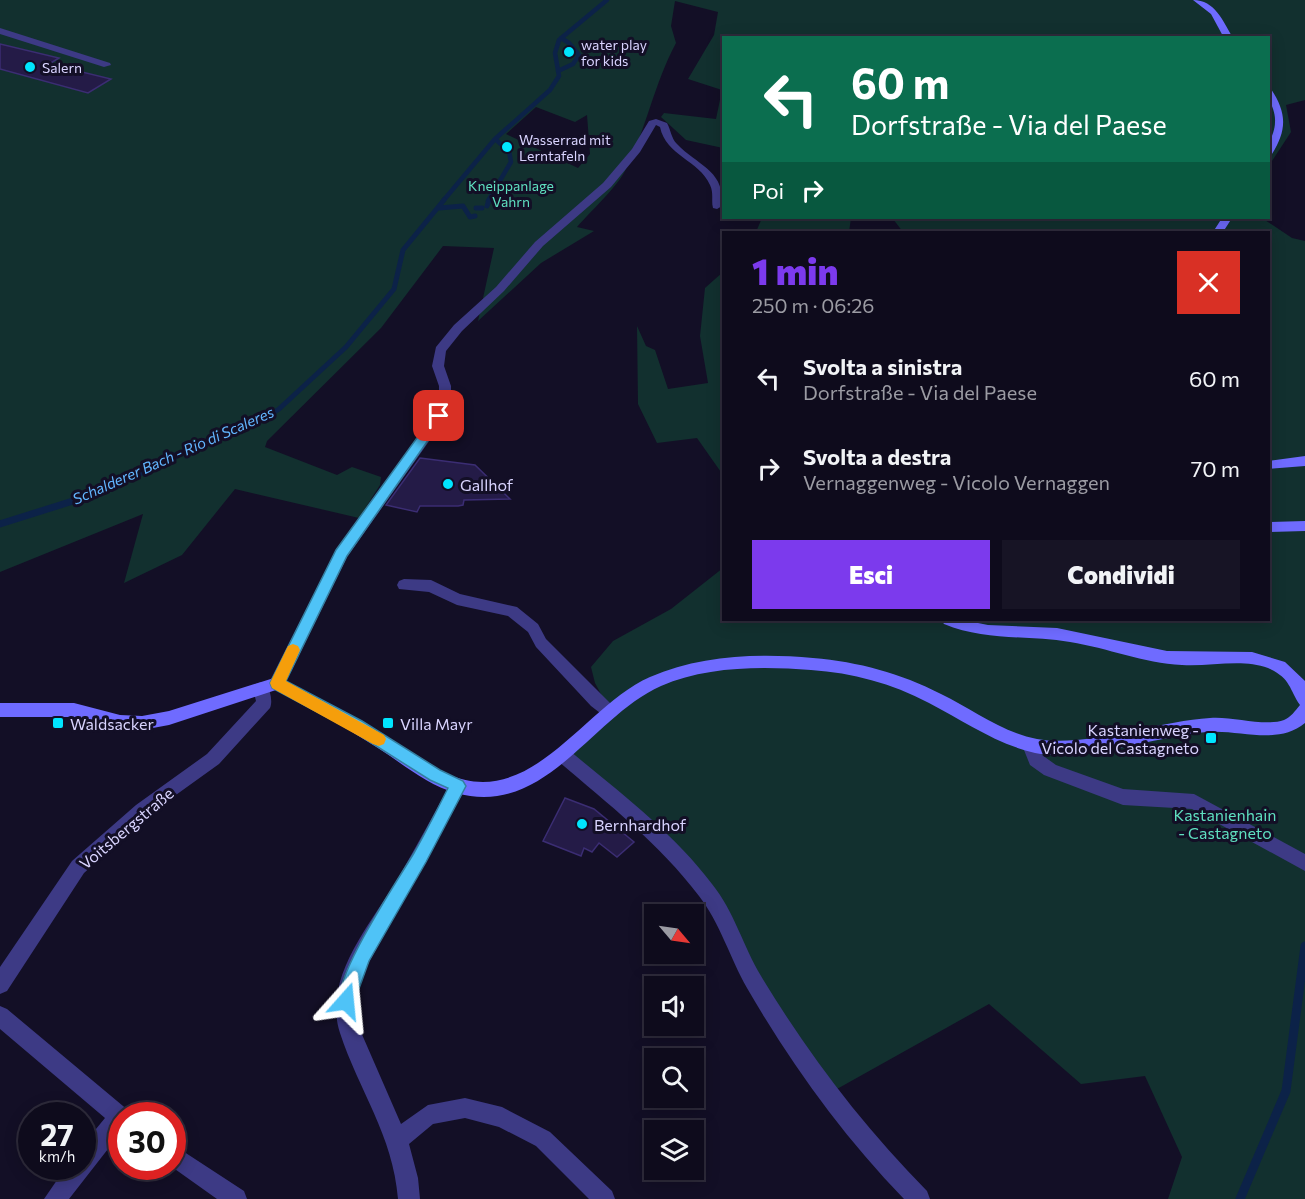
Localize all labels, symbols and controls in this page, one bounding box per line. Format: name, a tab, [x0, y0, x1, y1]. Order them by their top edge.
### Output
place label: water play for kids	[581, 36, 647, 69]
marker: water play for kids	[562, 45, 576, 59]
text: 60 m	[851, 56, 950, 108]
place label: Salern	[42, 59, 82, 76]
marker: Salern	[23, 60, 37, 74]
icon: left	[752, 60, 830, 138]
text: Dorfstraße - Via del Paese	[851, 108, 1167, 141]
place label: Wasserrad mit Lerntafeln	[519, 131, 611, 164]
marker: Wasserrad mit Lerntafeln	[500, 140, 514, 154]
icon: right	[796, 174, 829, 207]
park label: Kneippanlage Vahrn	[468, 177, 554, 210]
text: Poi	[752, 177, 784, 204]
text: 1 min	[752, 248, 838, 292]
button: close	[1177, 251, 1240, 314]
text: 250 m · 06:26	[752, 293, 874, 317]
text: Svolta a sinistra	[803, 353, 962, 380]
icon: left	[752, 362, 785, 395]
text: 60 m	[1189, 365, 1240, 392]
text: Dorfstraße - Via del Paese	[803, 380, 1037, 404]
pin	[413, 390, 464, 441]
icon: arrive	[422, 399, 455, 432]
water label: Schalderer Bach - Rio di Scaleres	[70, 402, 277, 508]
text: Svolta a destra	[803, 443, 951, 470]
icon: right	[752, 452, 785, 485]
text: 70 m	[1191, 455, 1240, 482]
text: Vernaggenweg - Vicolo Vernaggen	[803, 470, 1110, 494]
place label: Gallhof	[460, 475, 514, 494]
marker: Gallhof	[441, 477, 455, 491]
button: Esci	[752, 540, 990, 609]
button: Condividi	[1002, 540, 1240, 609]
place label: Waldsacker	[70, 714, 154, 733]
place label: Villa Mayr	[400, 714, 473, 733]
marker: Waldsacker	[51, 716, 65, 730]
marker: Villa Mayr	[381, 716, 395, 730]
place label: Kastanienweg - Vicolo del Castagneto	[1041, 720, 1199, 757]
marker: Kastanienweg - Vicolo del Castagneto	[1204, 731, 1218, 745]
street label: Voitsbergstraße	[75, 783, 177, 873]
park label: Kastanienhain - Castagneto	[1174, 805, 1276, 842]
place label: Bernhardhof	[594, 815, 687, 834]
marker: Bernhardhof	[575, 817, 589, 831]
north arrow	[644, 904, 704, 964]
map controls	[644, 904, 704, 1180]
position arrow	[314, 969, 378, 1033]
button: sound	[644, 976, 704, 1036]
button: search	[644, 1048, 704, 1108]
speed limit sign: 30	[108, 1102, 186, 1180]
text: 27	[40, 1115, 74, 1152]
button: layers	[644, 1120, 704, 1180]
text: km/h	[39, 1147, 75, 1165]

